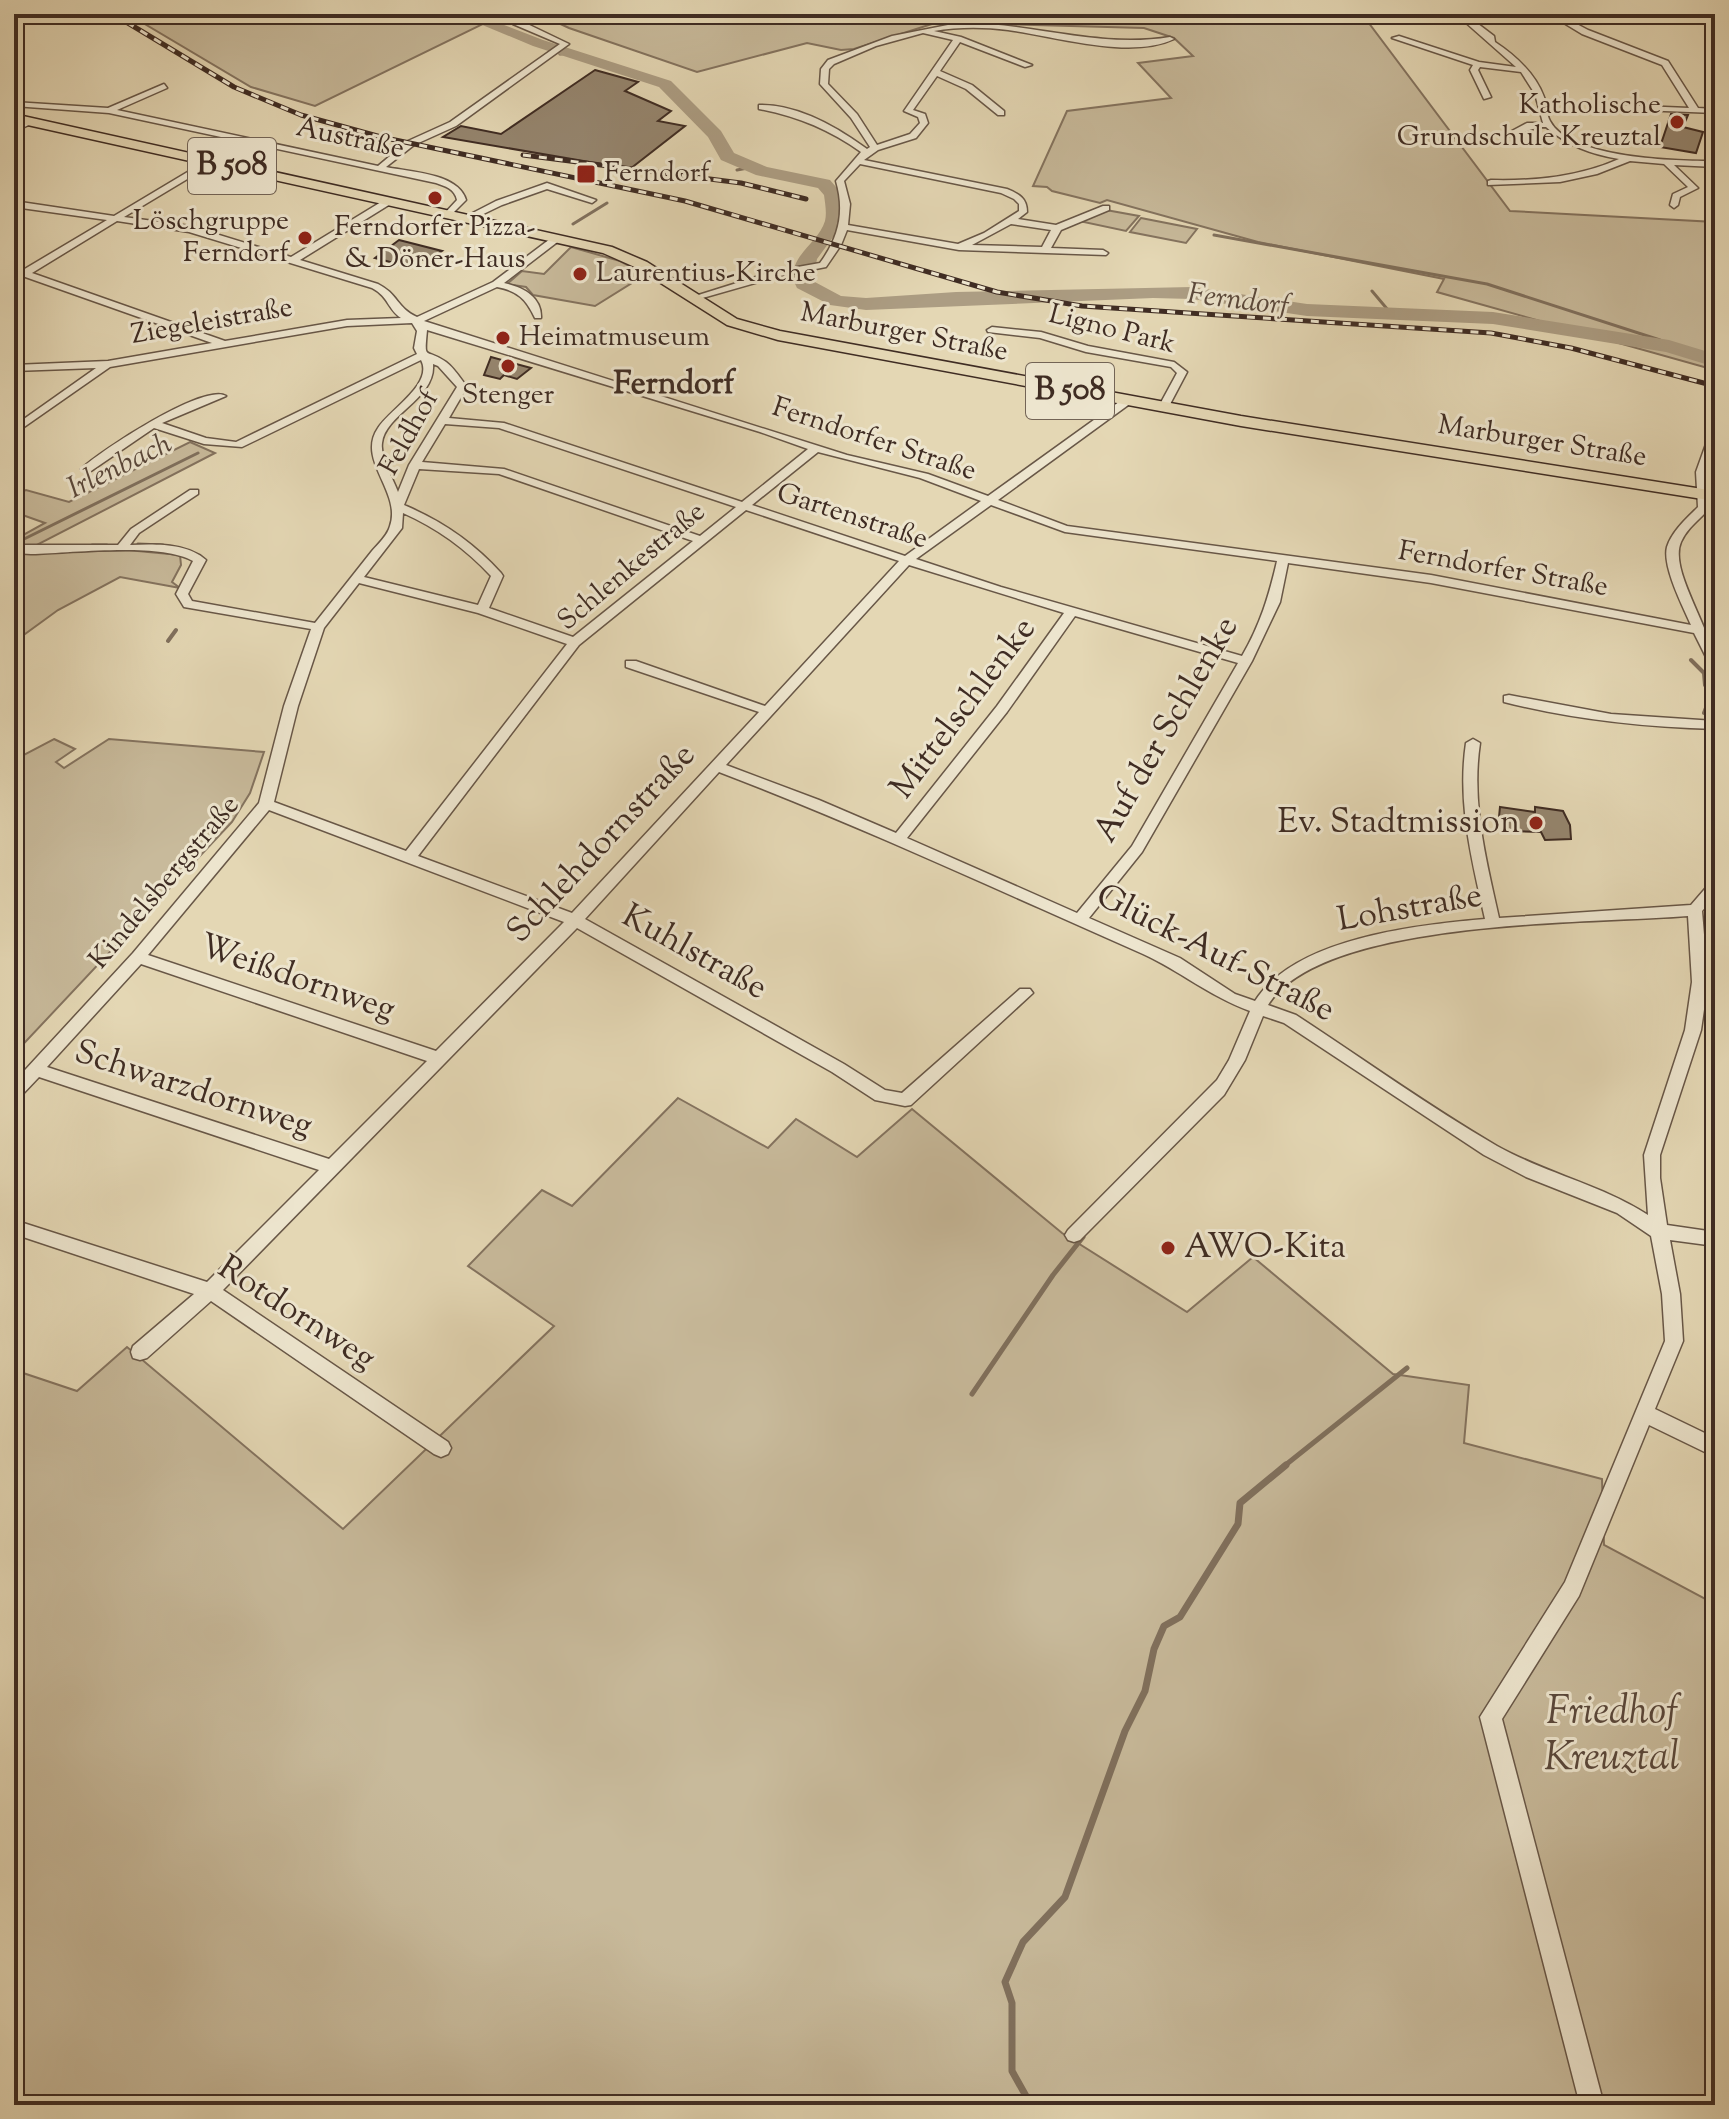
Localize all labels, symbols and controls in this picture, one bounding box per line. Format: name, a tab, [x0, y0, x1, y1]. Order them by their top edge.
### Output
place label: Katholische Grundschule Kreuztal	[1397, 86, 1661, 158]
street label: Austraße	[292, 108, 408, 170]
marker: Katholische Grundschule Kreuztal	[1668, 113, 1686, 131]
road number: B 508	[188, 138, 276, 194]
place label: Ferndorf	[604, 154, 711, 194]
marker: Ferndorf	[575, 163, 597, 185]
marker: Ferndorfer Pizza- & Döner-Haus	[426, 189, 444, 207]
place label: Löschgruppe Ferndorf	[133, 202, 290, 274]
place label: Ferndorfer Pizza- & Döner-Haus	[334, 208, 536, 280]
marker: Löschgruppe Ferndorf	[296, 229, 314, 247]
place label: Laurentius-Kirche	[596, 254, 816, 294]
marker: Laurentius-Kirche	[571, 265, 589, 283]
water label: Ferndorf	[1185, 273, 1294, 329]
street label: Ziegeleistraße	[128, 288, 296, 356]
street label: Marburger Straße	[797, 293, 1011, 373]
street label: Ligno Park	[1044, 295, 1180, 365]
place label: Heimatmuseum	[519, 318, 710, 358]
marker: Heimatmuseum	[494, 329, 512, 347]
marker: Stenger	[499, 357, 517, 375]
district label: Ferndorf	[613, 362, 736, 408]
road number: B 508	[1026, 363, 1114, 419]
place label: Stenger	[462, 376, 555, 416]
street label: Feldhof	[370, 382, 451, 483]
street label: Ferndorfer Straße	[767, 388, 981, 492]
street label: Marburger Straße	[1435, 406, 1649, 478]
water label: Irlenbach	[61, 423, 180, 511]
street label: Gartenstraße	[771, 474, 933, 560]
street label: Schlenkestraße	[549, 493, 715, 641]
street label: Ferndorfer Straße	[1395, 532, 1611, 608]
street label: Mittelschlenke	[879, 608, 1049, 810]
street label: Auf der Schlenke	[1082, 608, 1252, 852]
street label: Schlehdornstraße	[496, 733, 708, 955]
street label: Kindelsbergstraße	[80, 787, 250, 979]
place label: Ev. Stadtmission	[1277, 799, 1520, 848]
marker: Ev. Stadtmission	[1527, 814, 1545, 832]
street label: Lohstraße	[1334, 872, 1486, 946]
street label: Glück-Auf-Straße	[1087, 873, 1343, 1035]
street label: Kuhlstraße	[612, 893, 776, 1013]
street label: Weißdornweg	[193, 923, 401, 1035]
street label: Schwarzdornweg	[68, 1028, 318, 1152]
place label: AWO-Kita	[1184, 1224, 1346, 1273]
marker: AWO-Kita	[1159, 1239, 1177, 1257]
street label: Rotdornweg	[207, 1245, 385, 1383]
park label: Friedhof Kreuztal	[1544, 1685, 1682, 1788]

